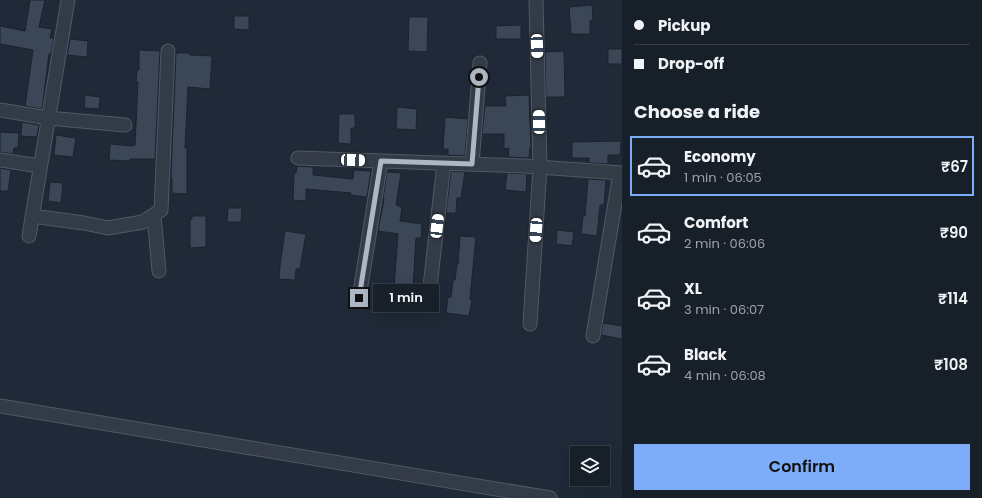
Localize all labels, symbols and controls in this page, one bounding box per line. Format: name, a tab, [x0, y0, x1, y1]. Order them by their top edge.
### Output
text: Pickup	[658, 15, 710, 36]
car	[531, 34, 543, 58]
text: Drop-off	[658, 53, 724, 74]
route start	[470, 68, 488, 86]
text: Choose a ride	[634, 99, 760, 124]
car	[533, 110, 545, 134]
text: Economy	[684, 146, 756, 167]
icon: car	[636, 148, 672, 184]
car	[341, 154, 365, 166]
text: ₹67	[941, 156, 968, 177]
text: 1 min · 06:05	[684, 168, 762, 187]
text: Comfort	[684, 212, 748, 233]
car	[430, 213, 444, 239]
icon: car	[636, 214, 672, 250]
car	[529, 218, 543, 242]
text: ₹90	[940, 222, 968, 243]
text: 2 min · 06:06	[684, 234, 765, 253]
text: XL	[684, 278, 702, 299]
icon: car	[636, 280, 672, 316]
callout: 1 min	[373, 284, 439, 312]
text: 1 min	[389, 288, 423, 307]
text: ₹114	[938, 288, 968, 309]
route end	[350, 289, 368, 307]
text: 3 min · 06:07	[684, 300, 764, 319]
text: Black	[684, 344, 727, 365]
icon: car	[636, 346, 672, 382]
text: ₹108	[934, 354, 968, 375]
text: 4 min · 06:08	[684, 366, 766, 385]
button: Confirm	[634, 444, 970, 490]
map controls	[570, 446, 610, 486]
button: layers	[570, 446, 610, 486]

